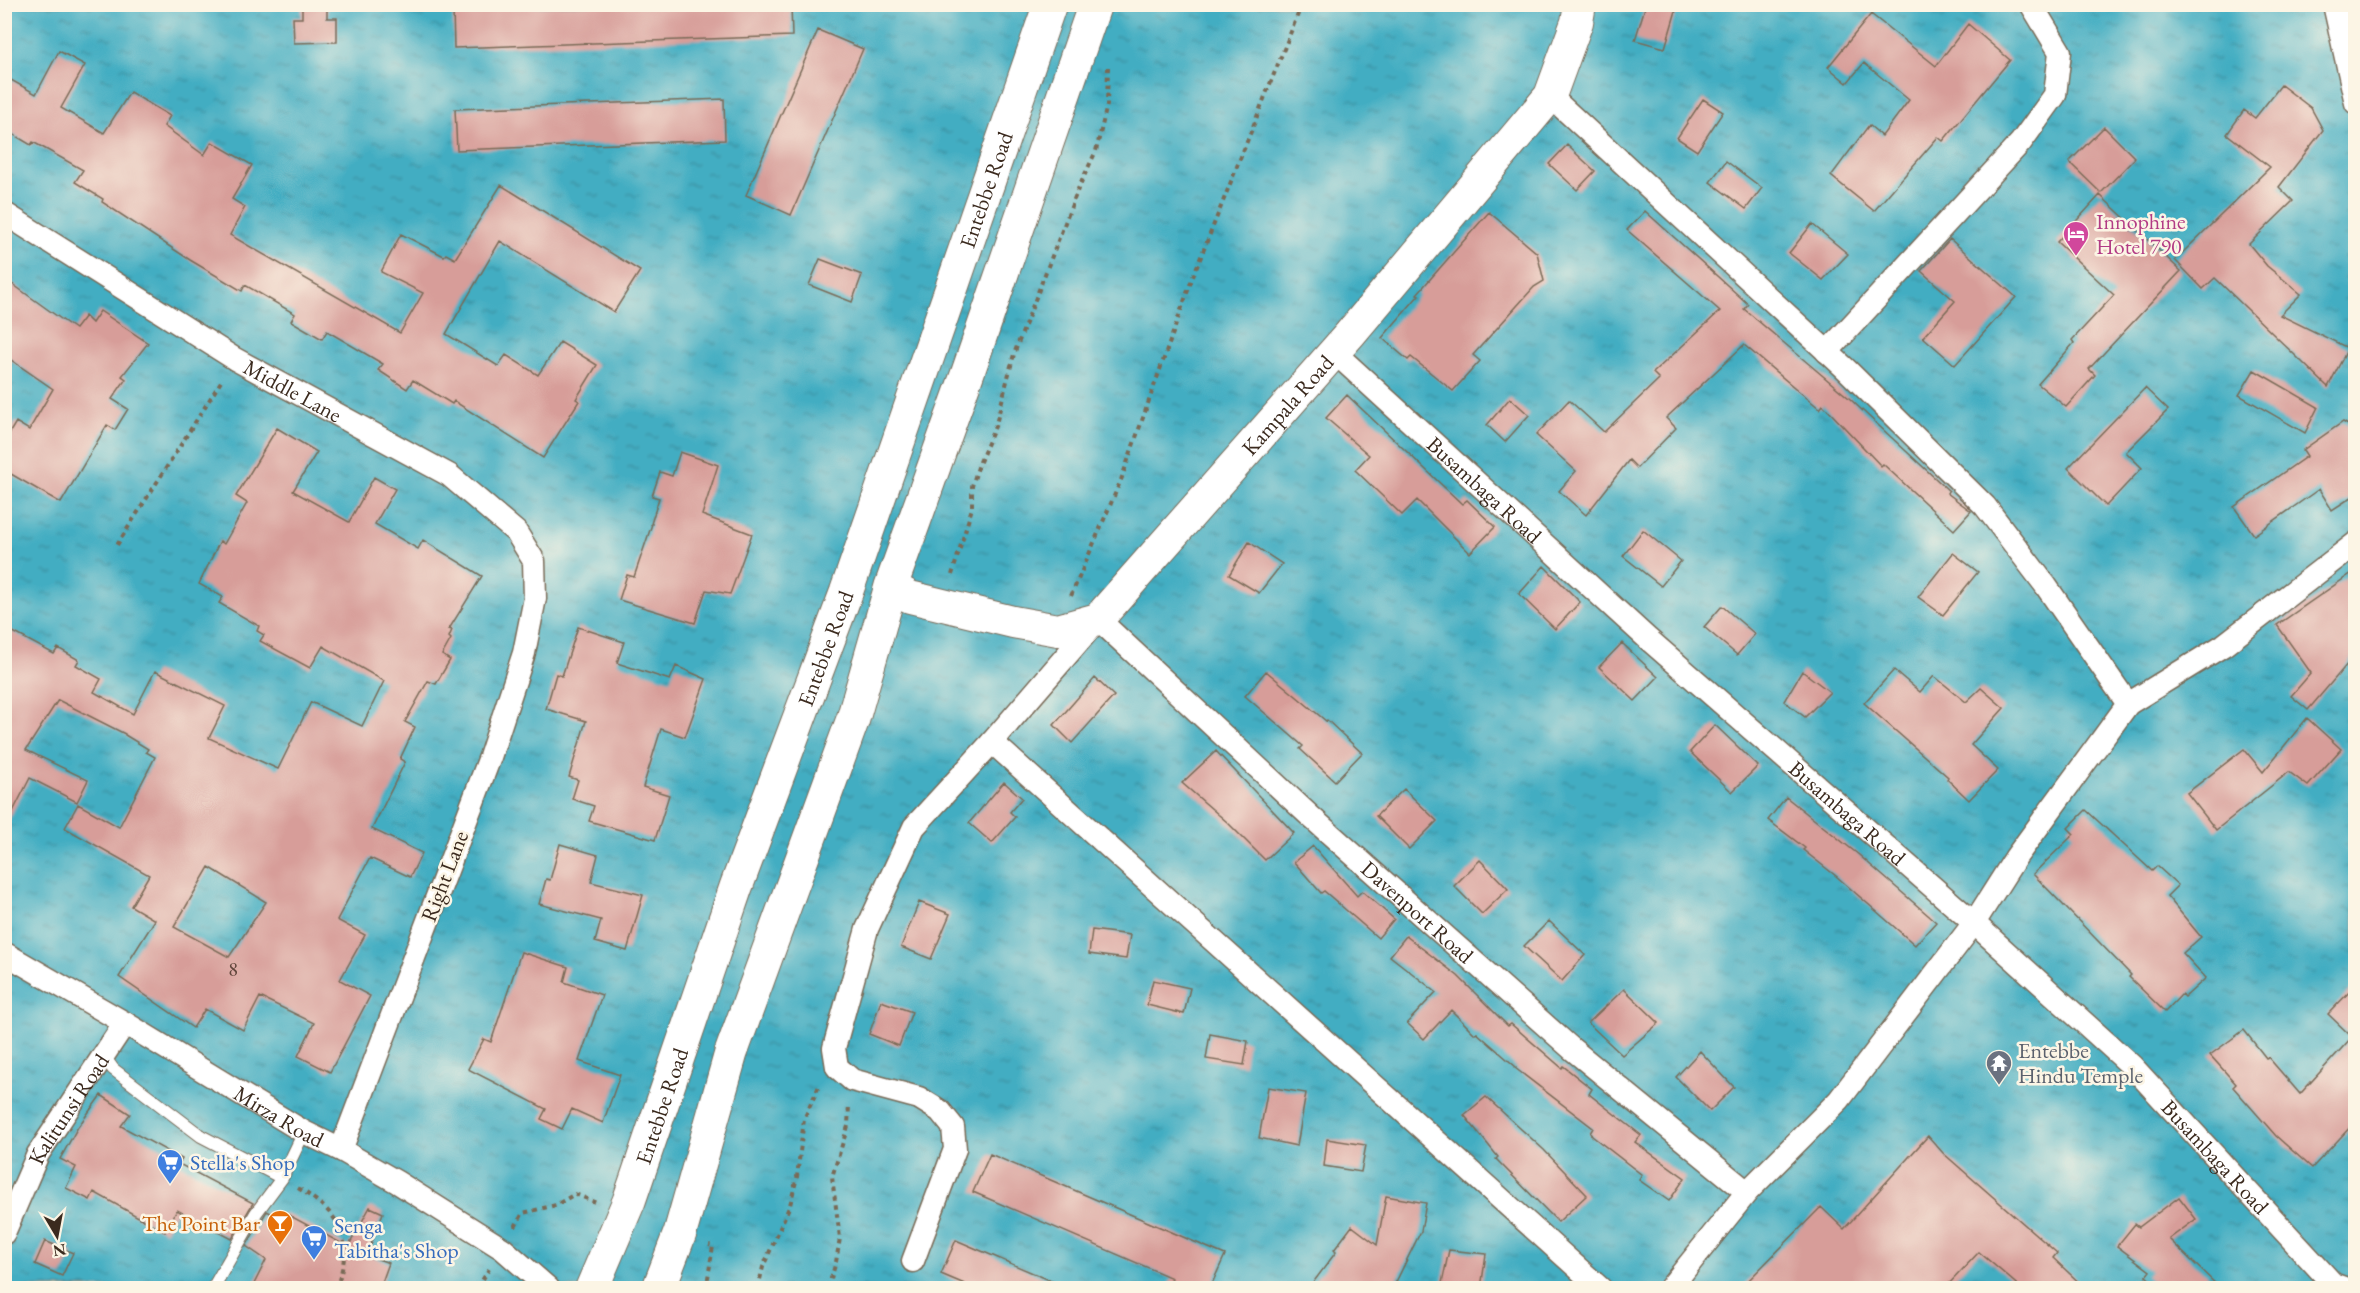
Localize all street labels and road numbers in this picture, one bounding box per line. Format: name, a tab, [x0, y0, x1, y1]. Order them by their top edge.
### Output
street label: Entebbe Road	[953, 127, 1020, 252]
street label: Kampala Road	[1235, 348, 1341, 462]
street label: Middle Lane	[238, 352, 347, 429]
street label: Busambaga Road	[1421, 430, 1549, 551]
street label: Entebbe Road	[791, 586, 861, 710]
street label: Busambaga Road	[1783, 754, 1912, 873]
street label: Right Lane	[414, 826, 475, 926]
street label: Davenport Road	[1355, 854, 1480, 970]
street label: Entebbe Road	[629, 1043, 695, 1168]
street label: Kalitunsi Road	[21, 1047, 116, 1169]
street label: Mirza Road	[228, 1079, 330, 1155]
street label: Busambaga Road	[2155, 1093, 2276, 1221]

